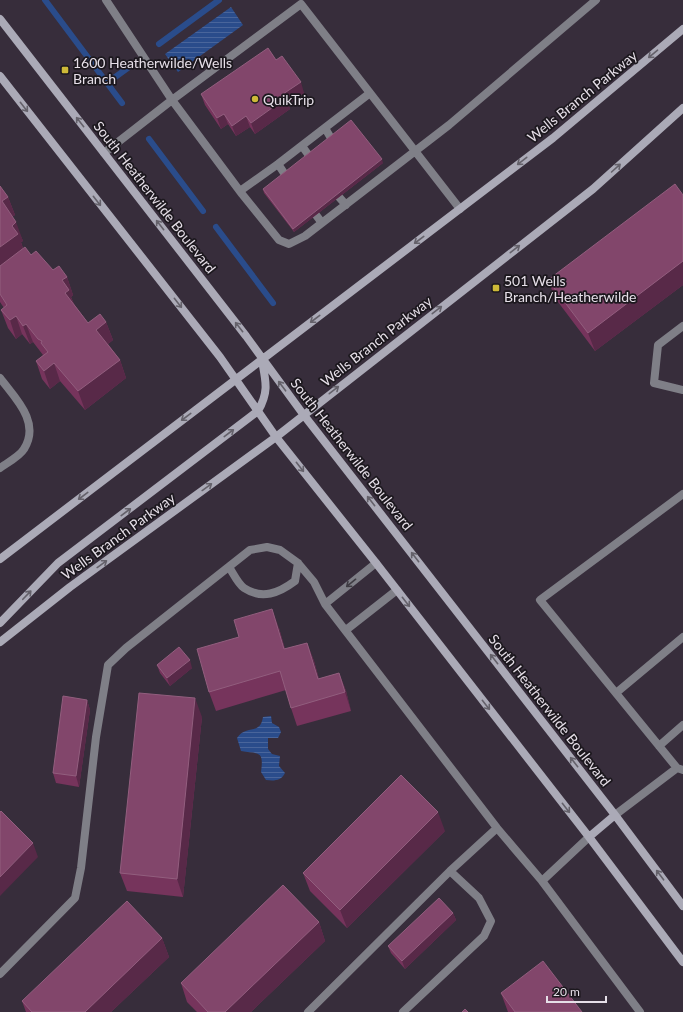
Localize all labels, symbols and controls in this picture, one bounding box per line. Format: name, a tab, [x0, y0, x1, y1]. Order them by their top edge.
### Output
street label: Wells Branch Parkway	[524, 46, 641, 146]
one-way arrow	[648, 49, 658, 58]
place label: 1600 Heatherwilde/Wells Branch	[73, 54, 232, 87]
marker: 1600 Heatherwilde/Wells Branch	[60, 65, 70, 75]
place label: QuikTrip	[263, 91, 314, 108]
marker: QuikTrip	[250, 94, 260, 104]
one-way arrow	[20, 101, 28, 112]
one-way arrow	[76, 116, 84, 127]
street label: South Heatherwilde Boulevard	[90, 118, 220, 276]
one-way arrow	[516, 157, 527, 166]
one-way arrow	[611, 163, 622, 172]
one-way arrow	[93, 195, 102, 206]
one-way arrow	[155, 219, 164, 230]
one-way arrow	[413, 236, 424, 244]
one-way arrow	[510, 245, 521, 253]
place label: 501 Wells Branch/Heatherwilde	[504, 272, 636, 305]
marker: 501 Wells Branch/Heatherwilde	[491, 283, 501, 293]
street label: Wells Branch Parkway	[317, 292, 436, 390]
one-way arrow	[173, 298, 182, 309]
one-way arrow	[431, 306, 442, 314]
one-way arrow	[309, 315, 320, 323]
one-way arrow	[235, 322, 243, 333]
street label: South Heatherwilde Boulevard	[287, 375, 417, 533]
one-way arrow	[278, 381, 287, 392]
one-way arrow	[329, 385, 340, 394]
one-way arrow	[181, 413, 192, 422]
one-way arrow	[224, 428, 235, 437]
one-way arrow	[296, 462, 305, 472]
one-way arrow	[201, 483, 212, 491]
street label: Wells Branch Parkway	[58, 489, 179, 583]
one-way arrow	[78, 492, 89, 500]
one-way arrow	[367, 495, 375, 506]
one-way arrow	[120, 507, 131, 516]
one-way arrow	[410, 551, 419, 562]
one-way arrow	[96, 560, 107, 568]
one-way arrow	[345, 579, 356, 588]
one-way arrow	[22, 590, 32, 600]
one-way arrow	[402, 597, 411, 608]
street label: South Heatherwilde Boulevard	[485, 631, 615, 789]
one-way arrow	[490, 654, 499, 665]
one-way arrow	[482, 699, 490, 710]
one-way arrow	[570, 756, 578, 767]
one-way arrow	[562, 802, 570, 813]
one-way arrow	[655, 869, 664, 880]
scale bar	[547, 978, 606, 1004]
text: 20 m	[553, 984, 580, 999]

